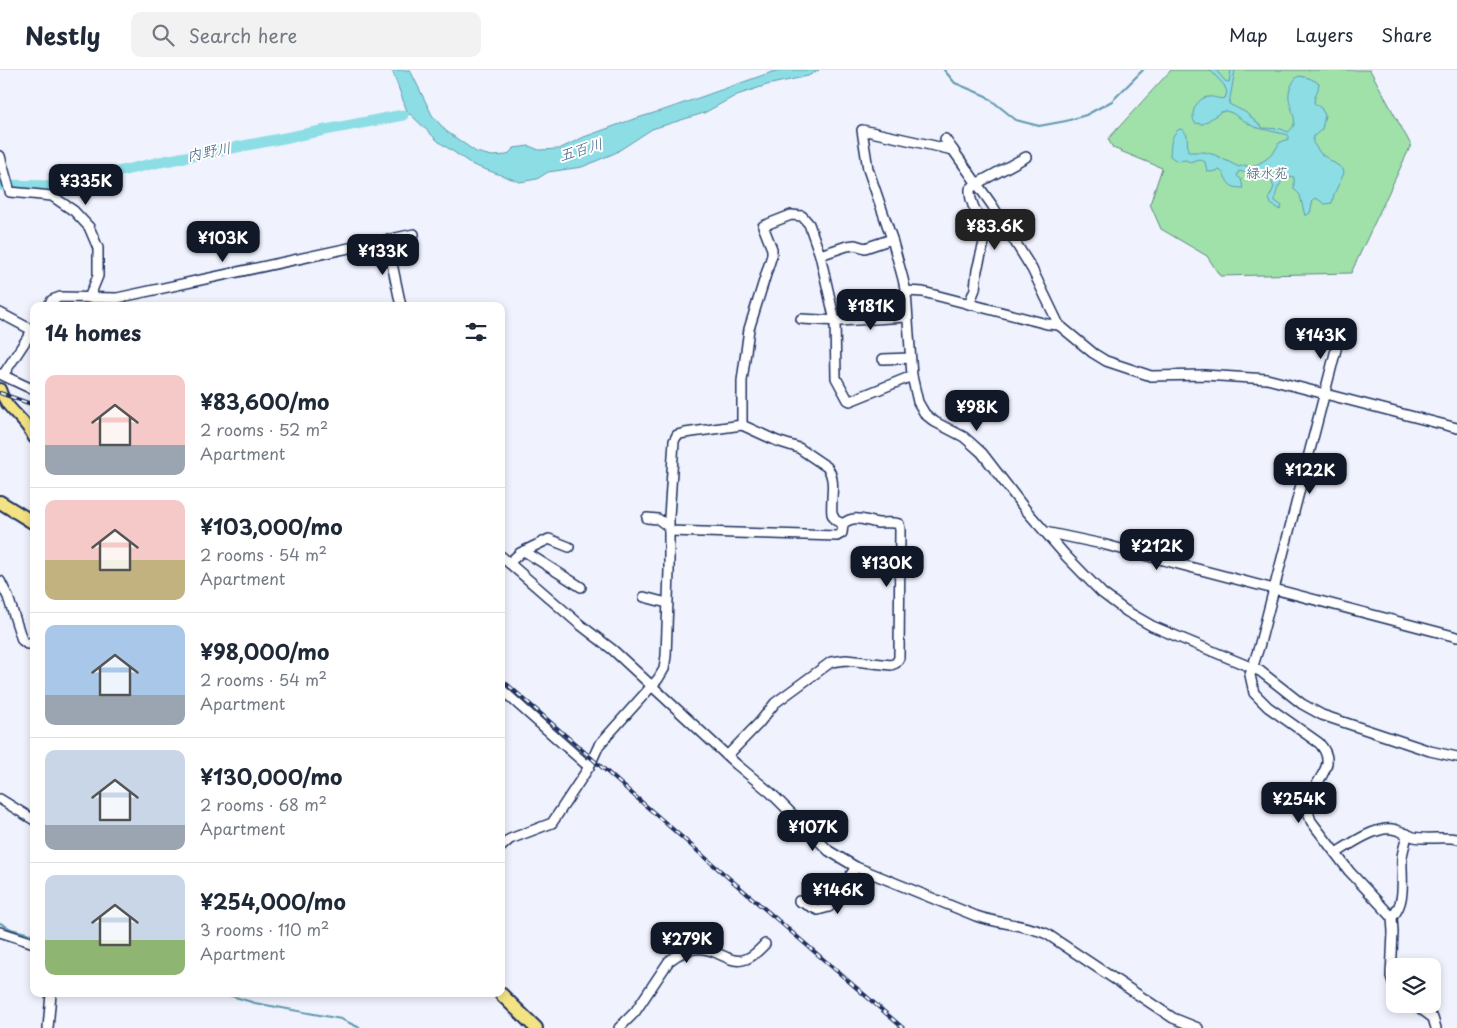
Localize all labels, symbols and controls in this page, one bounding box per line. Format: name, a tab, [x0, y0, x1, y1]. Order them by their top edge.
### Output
search box	[131, 12, 481, 57]
text: Nestly	[25, 17, 101, 53]
icon: search	[149, 21, 177, 49]
text: Search here	[189, 21, 297, 49]
text: Map	[1229, 21, 1268, 48]
text: Layers	[1296, 21, 1353, 48]
text: Share	[1381, 21, 1432, 48]
water label: 五百川	[556, 131, 605, 166]
water label: 内野川	[184, 135, 233, 166]
park label: 緑水苑	[1246, 162, 1288, 183]
pin: ¥335K	[51, 164, 121, 206]
text: ¥335K	[60, 168, 112, 192]
pin: ¥83.6K	[954, 208, 1036, 251]
text: ¥83.6K	[966, 213, 1024, 237]
pin: ¥103K	[188, 220, 258, 263]
text: ¥103K	[198, 225, 248, 249]
pin: ¥133K	[348, 234, 418, 276]
text: ¥133K	[358, 238, 408, 262]
pin: ¥181K	[836, 288, 906, 331]
text: ¥181K	[848, 293, 894, 317]
text: 14 homes	[45, 316, 141, 348]
icon: filters	[462, 318, 490, 346]
pin: ¥143K	[1286, 318, 1356, 360]
text: ¥143K	[1296, 322, 1346, 346]
text: ¥83,600/mo	[200, 385, 329, 417]
pin: ¥98K	[947, 390, 1007, 432]
text: ¥98K	[956, 394, 998, 418]
icon: home	[85, 395, 145, 455]
text: 2 rooms · 52 m²	[200, 417, 328, 441]
text: Apartment	[200, 441, 285, 465]
pin: ¥122K	[1275, 452, 1345, 495]
text: ¥122K	[1285, 457, 1335, 481]
text: ¥103,000/mo	[200, 510, 343, 542]
icon: home	[85, 520, 145, 580]
pin: ¥212K	[1122, 528, 1192, 571]
text: ¥212K	[1131, 533, 1183, 557]
text: 2 rooms · 54 m²	[200, 542, 327, 566]
pin: ¥130K	[852, 546, 922, 588]
text: ¥130K	[862, 550, 912, 574]
text: Apartment	[200, 566, 285, 590]
text: ¥98,000/mo	[200, 635, 329, 667]
icon: home	[85, 645, 145, 705]
text: 2 rooms · 54 m²	[200, 667, 327, 691]
text: Apartment	[200, 691, 285, 715]
text: ¥130,000/mo	[200, 760, 342, 792]
icon: home	[85, 770, 145, 830]
pin: ¥254K	[1264, 782, 1334, 824]
text: ¥254K	[1272, 786, 1326, 810]
text: 2 rooms · 68 m²	[200, 792, 327, 816]
pin: ¥107K	[778, 810, 848, 852]
text: ¥107K	[788, 814, 838, 838]
text: Apartment	[200, 816, 285, 840]
pin: ¥146K	[803, 872, 873, 915]
text: ¥146K	[812, 877, 864, 901]
text: ¥254,000/mo	[200, 885, 346, 917]
icon: home	[85, 895, 145, 955]
text: 3 rooms · 110 m²	[200, 917, 329, 941]
pin: ¥279K	[652, 922, 722, 964]
text: ¥279K	[662, 926, 712, 950]
text: Apartment	[200, 941, 285, 965]
map controls	[1386, 958, 1441, 1013]
button: layers	[1386, 958, 1441, 1013]

